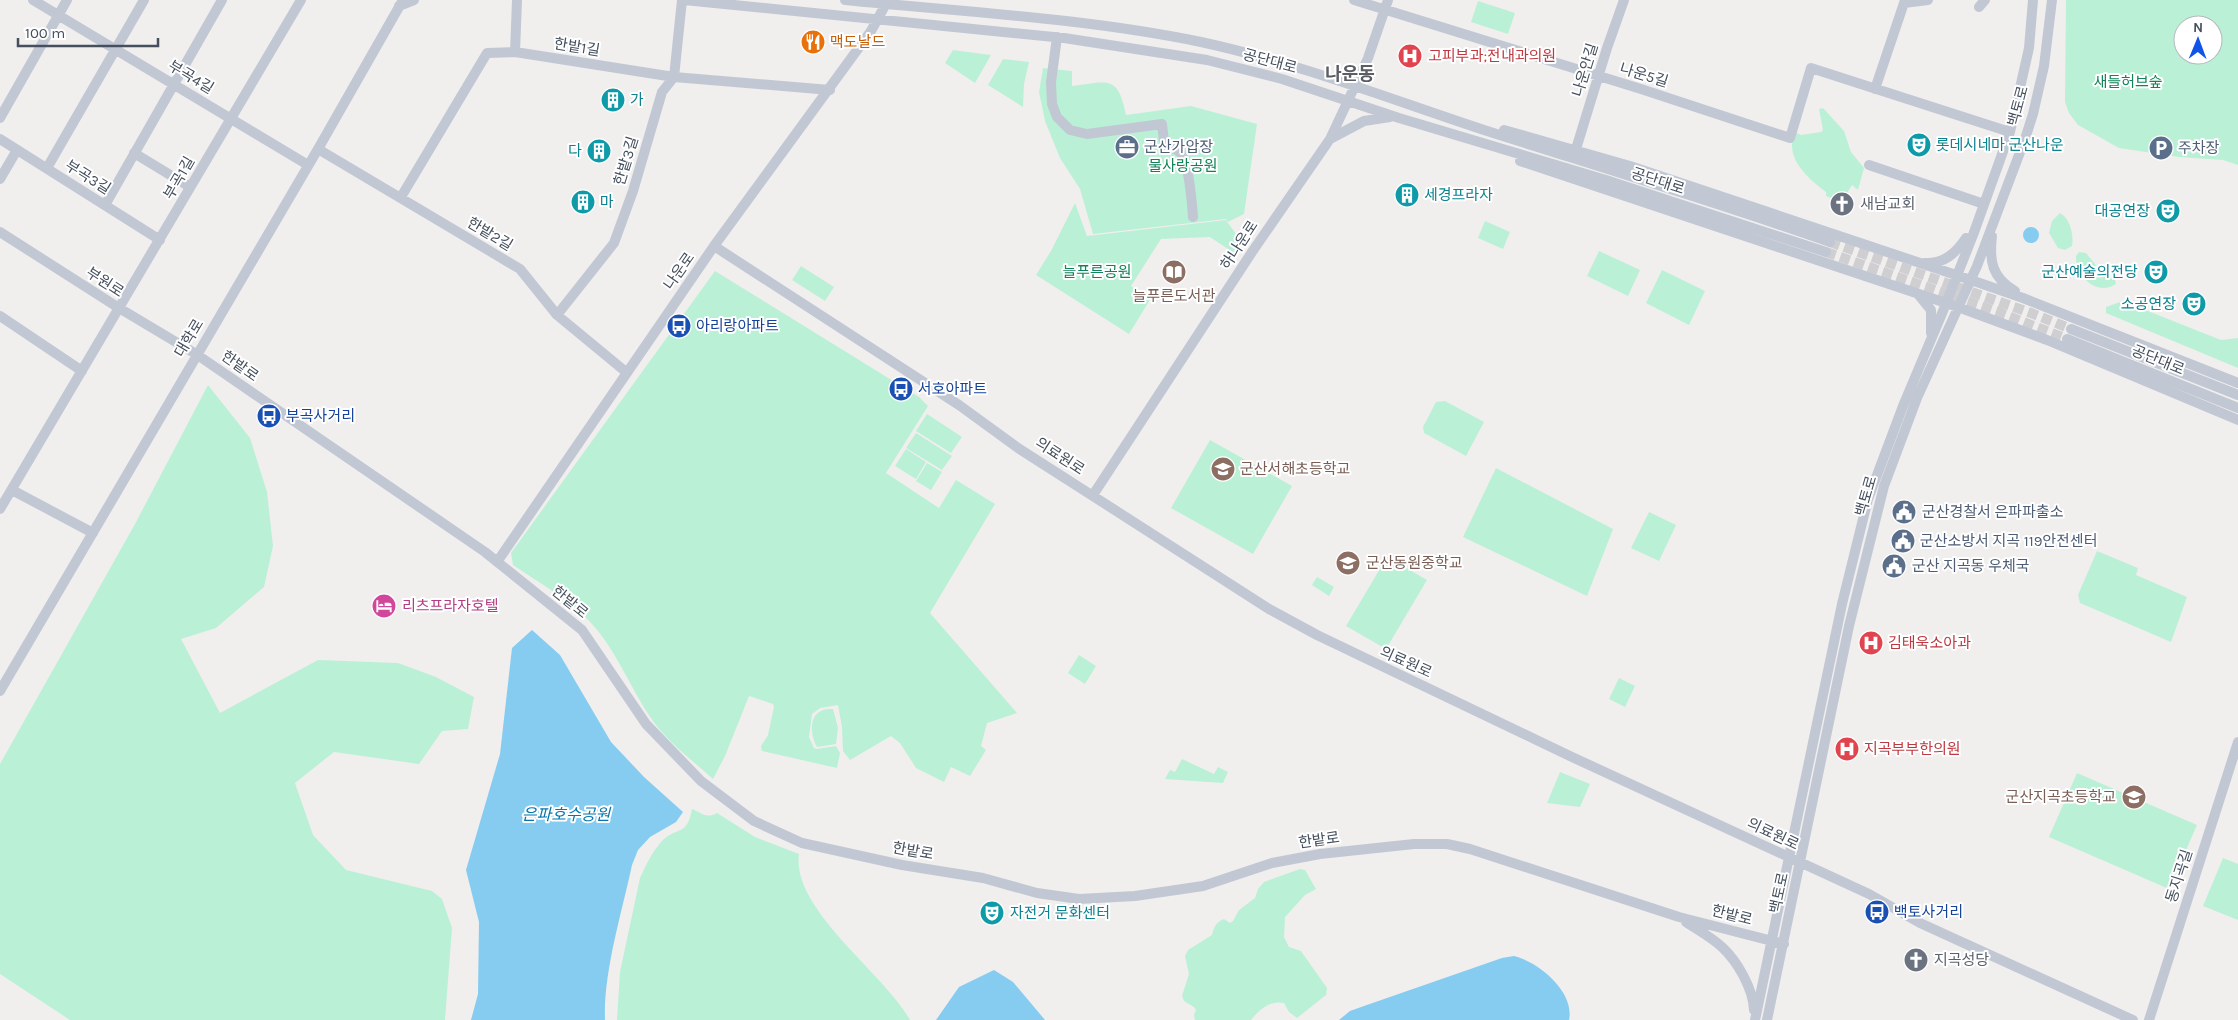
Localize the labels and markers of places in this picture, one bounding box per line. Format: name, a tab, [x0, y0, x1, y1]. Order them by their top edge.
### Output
restaurant icon: 맥도날드	[800, 29, 826, 55]
place label: 맥도날드	[830, 33, 885, 51]
hospital icon: 고피부과;전내과의원	[1397, 43, 1423, 69]
place label: 고피부과;전내과의원	[1428, 47, 1556, 65]
building icon: 가	[600, 87, 626, 113]
place label: 가	[630, 91, 644, 109]
theatre icon: 롯데시네마 군산나운	[1906, 132, 1932, 158]
office icon: 군산가압장	[1114, 134, 1140, 160]
parking icon: 주차장	[2148, 135, 2174, 161]
place label: 롯데시네마 군산나운	[1936, 136, 2064, 154]
building icon: 다	[586, 138, 612, 164]
place label: 군산가압장	[1144, 138, 1213, 156]
place label: 주차장	[2178, 139, 2220, 157]
place label: 다	[568, 142, 582, 160]
building icon: 세경프라자	[1394, 182, 1420, 208]
place label: 세경프라자	[1424, 186, 1493, 204]
building icon: 마	[570, 189, 596, 215]
church icon: 새남교회	[1829, 191, 1855, 217]
place label: 마	[600, 193, 614, 211]
place label: 새남교회	[1860, 195, 1915, 213]
theatre icon: 대공연장	[2155, 198, 2181, 224]
place label: 대공연장	[2095, 202, 2150, 220]
library icon: 늘푸른도서관	[1161, 259, 1187, 285]
theatre icon: 군산예술의전당	[2143, 259, 2169, 285]
place label: 군산예술의전당	[2041, 263, 2138, 281]
place label: 늘푸른도서관	[1133, 287, 1216, 305]
theatre icon: 소공연장	[2181, 291, 2207, 317]
place label: 소공연장	[2121, 295, 2176, 313]
bus stop icon: 아리랑아파트	[666, 313, 692, 339]
place label: 아리랑아파트	[696, 317, 779, 335]
bus stop icon: 서호아파트	[888, 376, 914, 402]
place label: 서호아파트	[918, 380, 987, 398]
bus stop icon: 부곡사거리	[256, 403, 282, 429]
place label: 부곡사거리	[286, 407, 355, 425]
school or university icon: 군산서해초등학교	[1210, 456, 1236, 482]
place label: 군산서해초등학교	[1240, 460, 1350, 478]
public building icon: 군산경찰서 은파파출소	[1891, 499, 1917, 525]
place label: 군산경찰서 은파파출소	[1922, 503, 2064, 521]
public building icon: 군산소방서 지곡 119안전센터	[1890, 528, 1916, 554]
place label: 군산소방서 지곡 119안전센터	[1920, 532, 2098, 550]
school or university icon: 군산동원중학교	[1335, 550, 1361, 576]
public building icon: 군산 지곡동 우체국	[1881, 553, 1907, 579]
place label: 군산동원중학교	[1366, 554, 1463, 572]
place label: 군산 지곡동 우체국	[1912, 557, 2030, 575]
hotel icon: 리츠프라자호텔	[371, 593, 397, 619]
place label: 리츠프라자호텔	[402, 597, 499, 615]
hospital icon: 김태욱소아과	[1858, 630, 1884, 656]
place label: 김태욱소아과	[1888, 634, 1971, 652]
hospital icon: 지곡부부한의원	[1834, 736, 1860, 762]
place label: 지곡부부한의원	[1864, 740, 1961, 758]
school or university icon: 군산지곡초등학교	[2121, 784, 2147, 810]
place label: 군산지곡초등학교	[2006, 788, 2116, 806]
bus stop icon: 백토사거리	[1864, 899, 1890, 925]
theatre icon: 자전거 문화센터	[979, 900, 1005, 926]
place label: 백토사거리	[1894, 903, 1963, 921]
place label: 자전거 문화센터	[1010, 904, 1110, 922]
church icon: 지곡성당	[1903, 947, 1929, 973]
place label: 지곡성당	[1934, 951, 1989, 969]

